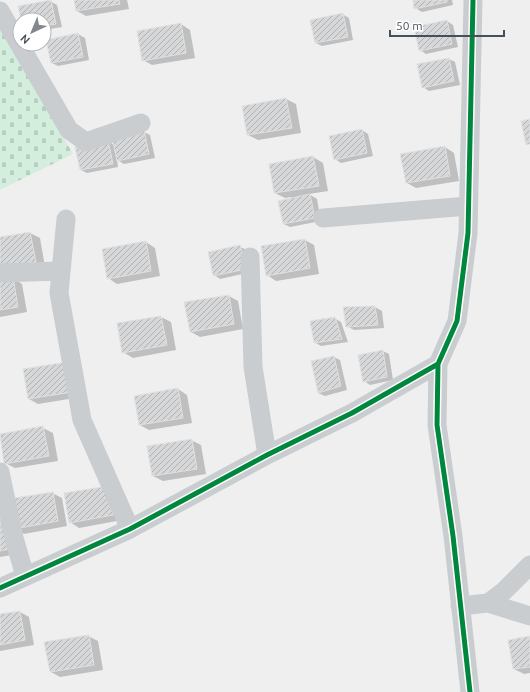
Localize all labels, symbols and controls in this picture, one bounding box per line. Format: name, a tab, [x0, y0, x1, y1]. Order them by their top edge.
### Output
north arrow	[12, 12, 52, 52]
scale bar	[390, 12, 504, 38]
text: 50 m	[396, 19, 423, 32]
text: N	[18, 32, 32, 46]

